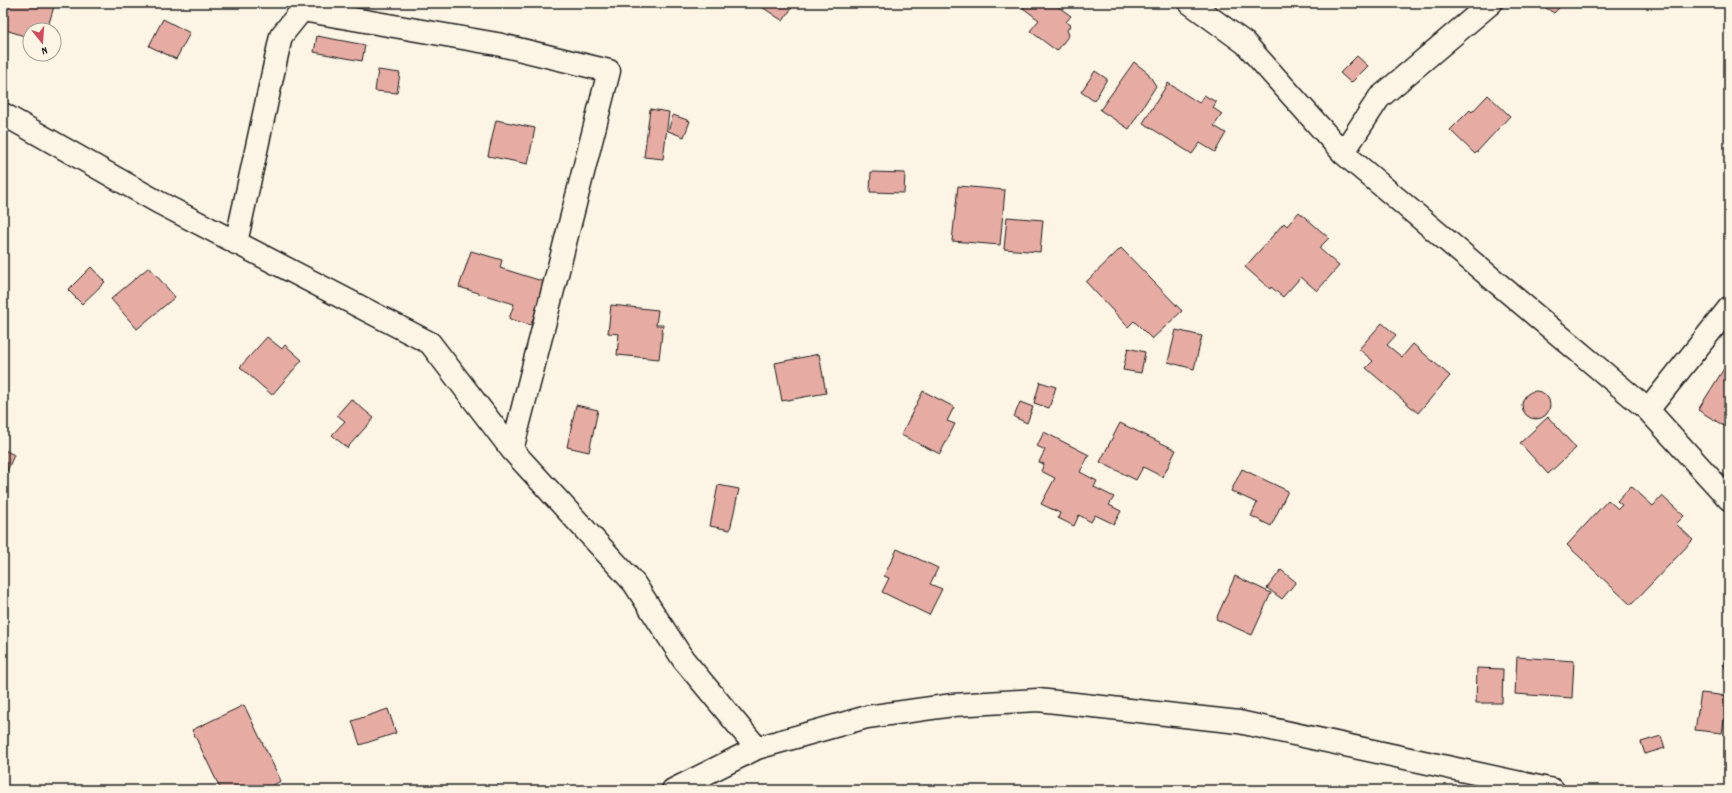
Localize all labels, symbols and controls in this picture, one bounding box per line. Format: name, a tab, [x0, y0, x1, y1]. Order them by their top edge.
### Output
north arrow	[22, 22, 62, 62]
text: N	[39, 41, 49, 58]

